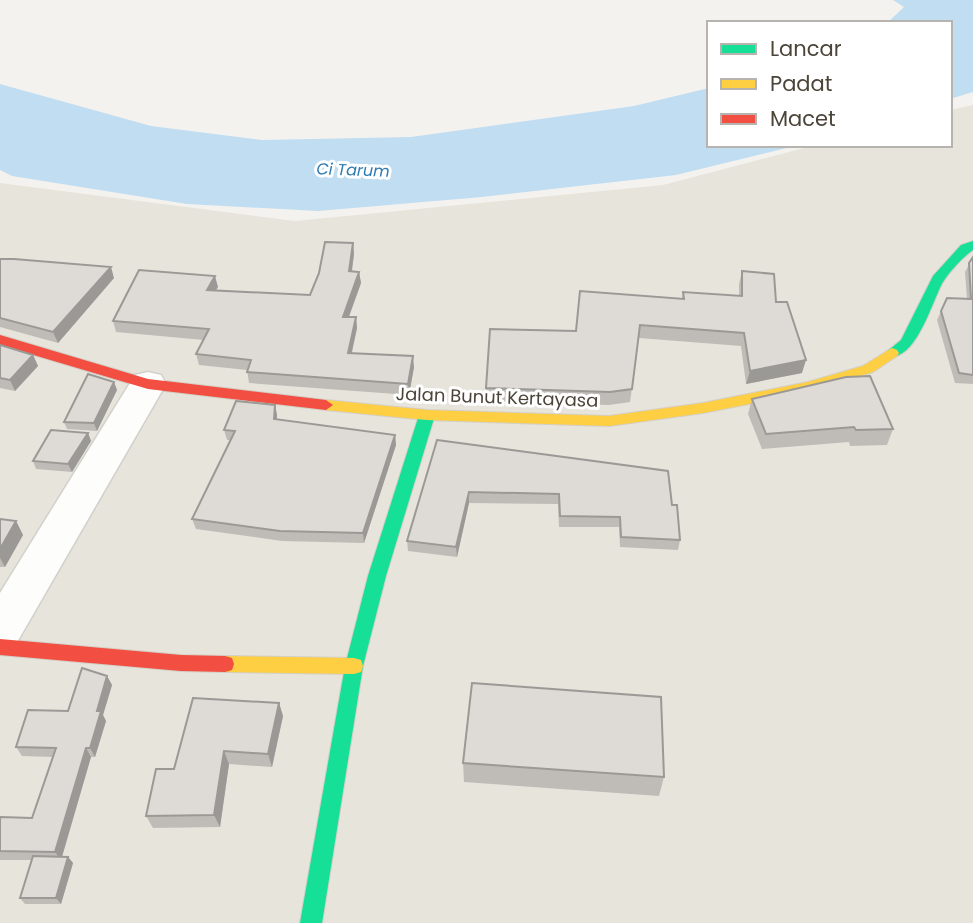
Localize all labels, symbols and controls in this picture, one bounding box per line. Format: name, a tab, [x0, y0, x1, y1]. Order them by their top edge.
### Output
legend	[707, 21, 952, 147]
text: Lancar	[770, 34, 842, 63]
text: Padat	[770, 69, 832, 98]
text: Macet	[770, 104, 836, 133]
water label: Ci Tarum	[316, 157, 390, 183]
street label: Jalan Bunut Kertayasa	[395, 381, 599, 413]

